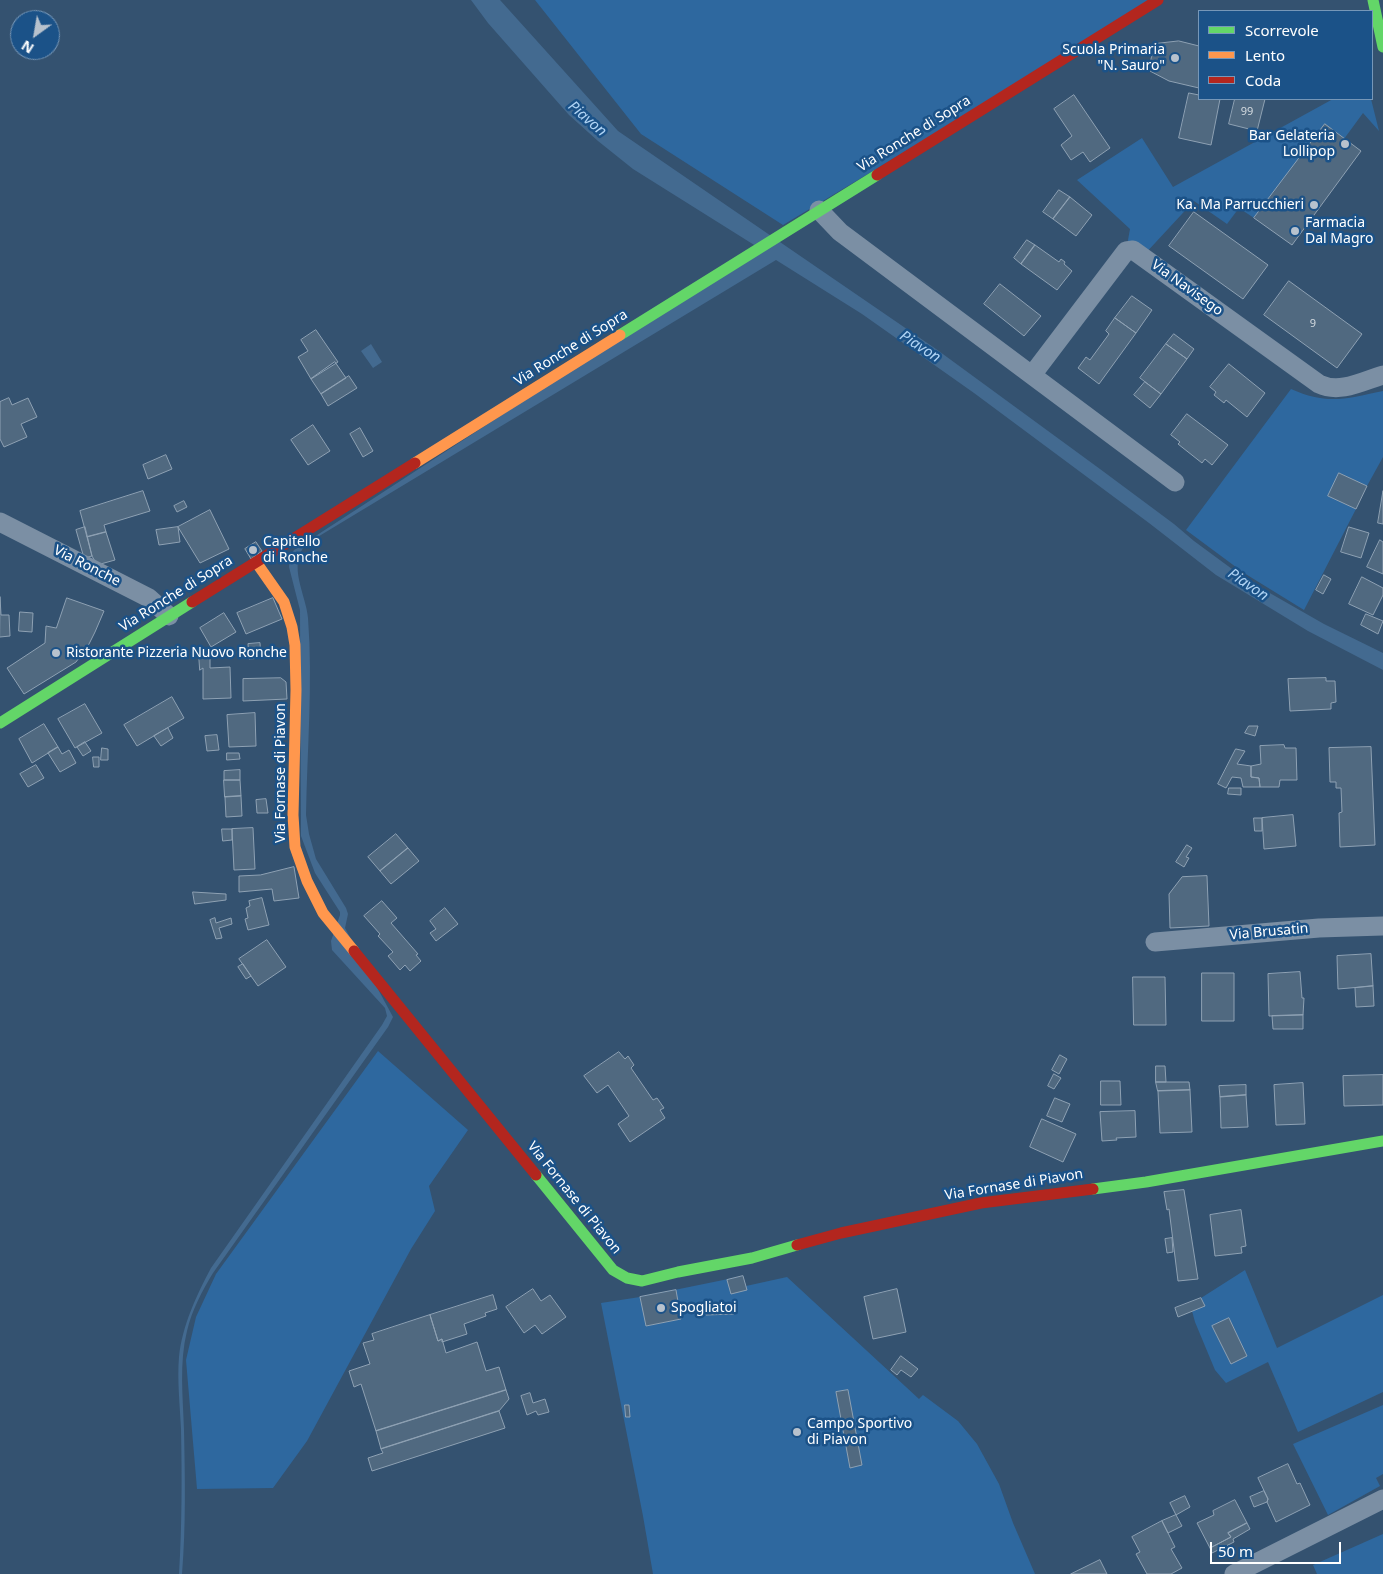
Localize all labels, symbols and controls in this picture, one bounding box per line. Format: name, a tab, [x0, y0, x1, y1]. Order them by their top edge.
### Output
north arrow	[10, 10, 60, 60]
legend	[1198, 10, 1373, 100]
text: Scorrevole	[1245, 20, 1319, 40]
text: N	[17, 36, 37, 58]
place label: Scuola Primaria "N. Sauro"	[1062, 42, 1165, 74]
text: Lento	[1245, 45, 1285, 65]
marker: Scuola Primaria "N. Sauro"	[1169, 52, 1181, 64]
text: Coda	[1245, 70, 1281, 90]
street label: Via Ronche di Sopra	[854, 92, 974, 176]
water label: Piavon	[564, 97, 610, 141]
house number: 99	[1241, 105, 1253, 119]
place label: Bar Gelateria Lollipop	[1249, 128, 1335, 160]
marker: Bar Gelateria Lollipop	[1339, 138, 1351, 150]
place label: Ka. Ma Parrucchieri	[1176, 197, 1304, 213]
marker: Ka. Ma Parrucchieri	[1308, 199, 1320, 211]
place label: Farmacia Dal Magro	[1305, 215, 1373, 248]
marker: Farmacia Dal Magro	[1289, 225, 1301, 237]
street label: Via Navisego	[1148, 256, 1226, 320]
street label: Via Ronche di Sopra	[511, 306, 631, 390]
house number: 9	[1310, 317, 1316, 331]
water label: Piavon	[896, 327, 944, 367]
place label: Capitello di Ronche	[263, 534, 328, 566]
street label: Via Ronche	[51, 542, 123, 590]
marker: Capitello di Ronche	[247, 544, 259, 556]
street label: Via Ronche di Sopra	[116, 552, 236, 636]
water label: Piavon	[1224, 565, 1272, 605]
place label: Ristorante Pizzeria Nuovo Ronche	[66, 645, 287, 661]
marker: Ristorante Pizzeria Nuovo Ronche	[50, 647, 62, 659]
street label: Via Fornase di Piavon	[273, 703, 289, 843]
street label: Via Brusatin	[1229, 920, 1309, 944]
street label: Via Fornase di Piavon	[523, 1138, 625, 1258]
street label: Via Fornase di Piavon	[944, 1166, 1084, 1204]
place label: Spogliatoi	[671, 1300, 737, 1316]
marker: Spogliatoi	[655, 1302, 667, 1314]
place label: Campo Sportivo di Piavon	[807, 1416, 912, 1448]
marker: Campo Sportivo di Piavon	[791, 1426, 803, 1438]
scale bar	[1213, 1532, 1344, 1564]
text: 50 m	[1218, 1541, 1253, 1561]

